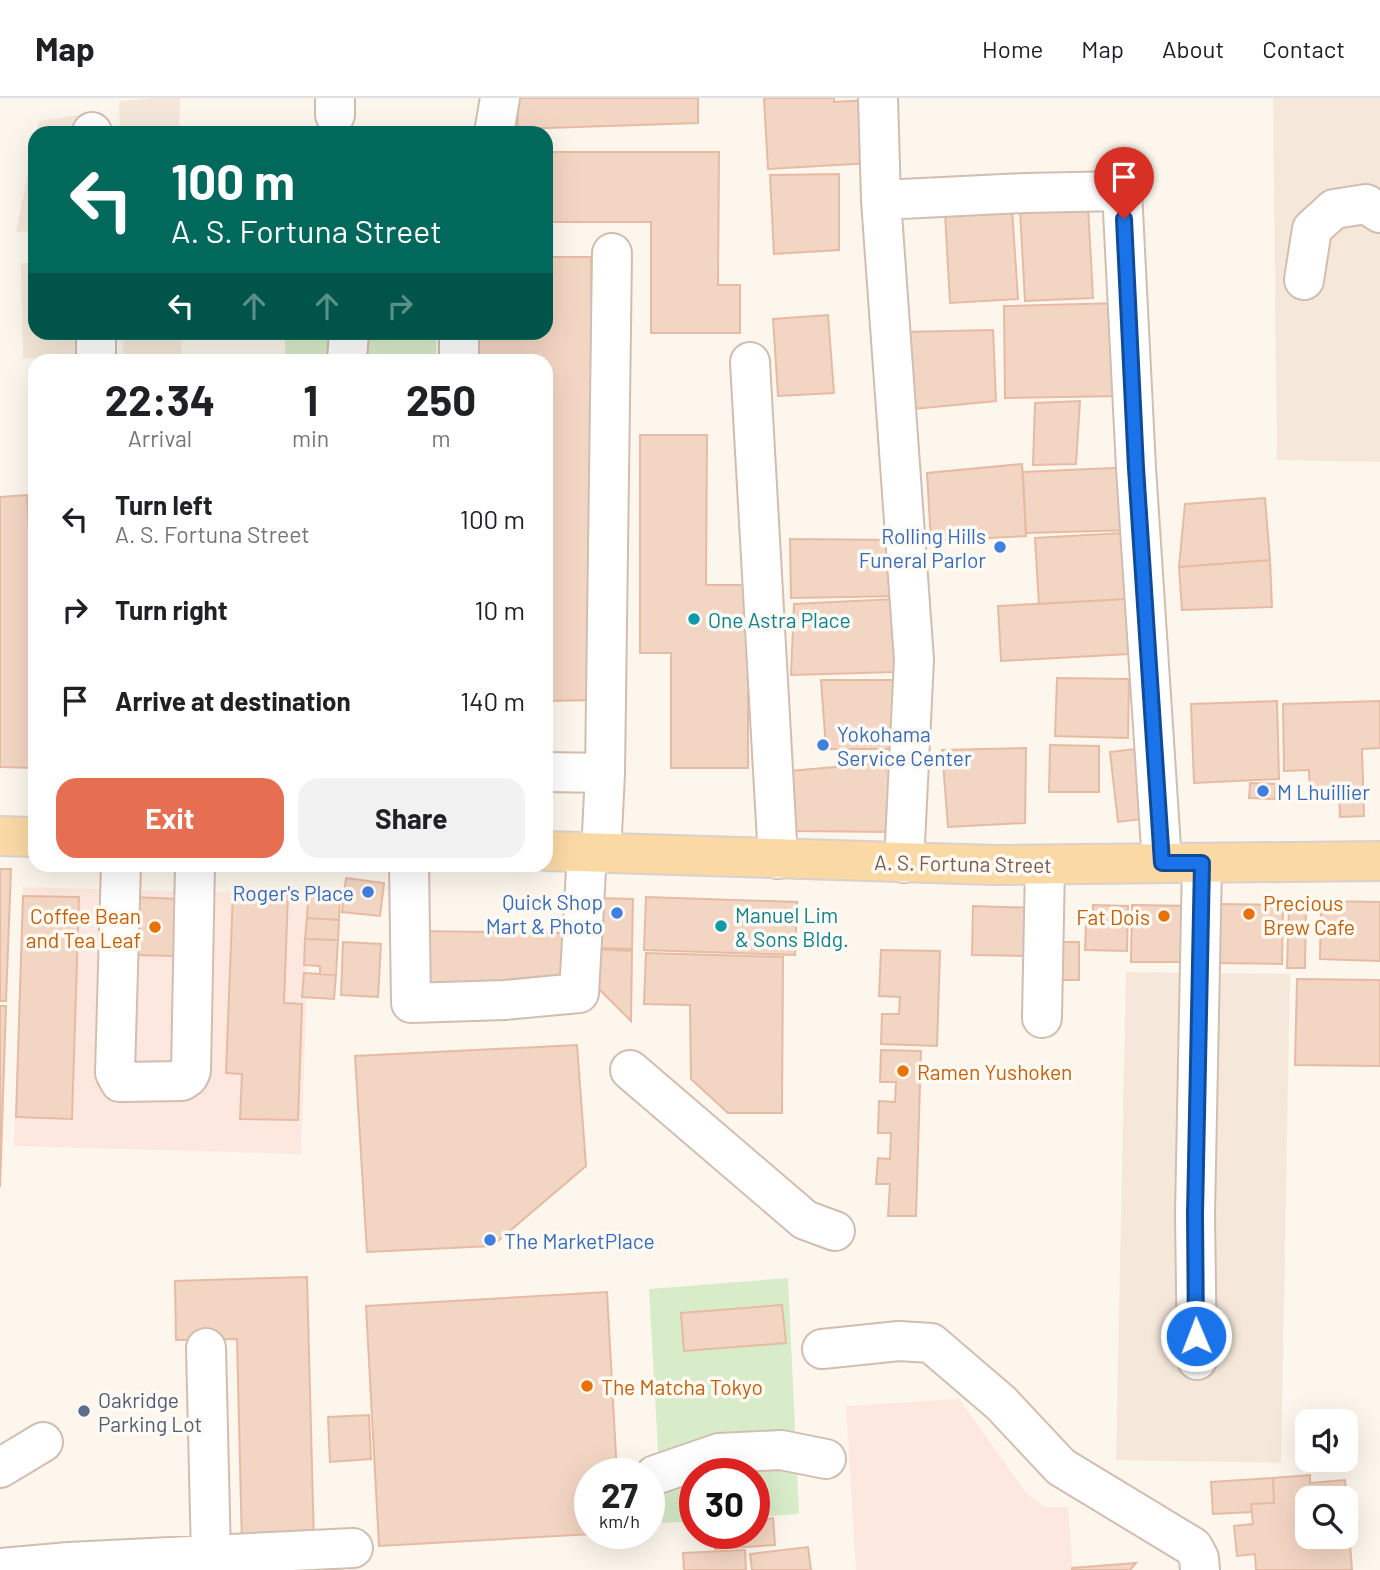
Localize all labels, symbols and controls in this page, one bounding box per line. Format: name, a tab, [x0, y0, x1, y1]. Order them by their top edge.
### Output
text: Map	[35, 28, 95, 68]
text: Home	[982, 34, 1043, 63]
text: Map	[1081, 34, 1124, 63]
text: About	[1162, 34, 1224, 63]
text: Contact	[1262, 34, 1345, 63]
pin	[1094, 147, 1154, 219]
text: 100 m	[171, 151, 295, 210]
icon: left	[56, 154, 147, 245]
icon: arrive	[1105, 158, 1143, 196]
text: A. S. Fortuna Street	[171, 211, 442, 249]
icon: left	[162, 287, 200, 325]
icon: ahead	[235, 287, 273, 325]
icon: ahead	[308, 287, 346, 325]
icon: right	[381, 287, 419, 325]
text: 22:34	[105, 374, 215, 424]
text: 1	[303, 374, 318, 424]
text: 250	[406, 374, 476, 424]
text: Arrival	[128, 424, 192, 452]
text: min	[292, 424, 329, 452]
text: m	[432, 424, 451, 452]
text: Turn left	[115, 489, 213, 520]
icon: left	[56, 500, 94, 538]
text: 100 m	[460, 503, 525, 534]
text: A. S. Fortuna Street	[115, 520, 310, 548]
place label: Rolling Hills Funeral Parlor	[859, 523, 986, 572]
marker: Rolling Hills Funeral Parlor	[992, 539, 1008, 555]
icon: right	[56, 591, 94, 629]
text: Turn right	[115, 594, 228, 625]
text: 10 m	[475, 594, 525, 625]
place label: One Astra Place	[708, 607, 851, 632]
marker: One Astra Place	[686, 611, 702, 627]
icon: arrive	[56, 682, 94, 720]
text: Arrive at destination	[115, 685, 351, 716]
text: 140 m	[460, 685, 525, 716]
place label: Yokohama Service Center	[837, 721, 972, 770]
marker: Yokohama Service Center	[815, 737, 831, 753]
button: Exit	[56, 778, 284, 858]
button: Share	[298, 778, 525, 858]
place label: M Lhuillier	[1277, 779, 1370, 804]
marker: M Lhuillier	[1255, 783, 1271, 799]
street label: A. S. Fortuna Street	[874, 849, 1052, 877]
place label: Roger's Place	[232, 880, 354, 905]
marker: Roger's Place	[360, 884, 376, 900]
place label: Quick Shop Mart & Photo	[486, 889, 603, 938]
place label: Precious Brew Cafe	[1263, 890, 1355, 939]
place label: Manuel Lim & Sons Bldg.	[735, 902, 849, 951]
place label: Coffee Bean and Tea Leaf	[26, 903, 141, 952]
place label: Fat Dois	[1076, 904, 1150, 929]
marker: Quick Shop Mart & Photo	[609, 905, 625, 921]
marker: Precious Brew Cafe	[1241, 906, 1257, 922]
marker: Fat Dois	[1156, 908, 1172, 924]
marker: Manuel Lim & Sons Bldg.	[713, 918, 729, 934]
marker: Coffee Bean and Tea Leaf	[147, 919, 163, 935]
place label: Ramen Yushoken	[917, 1059, 1072, 1084]
marker: Ramen Yushoken	[895, 1063, 911, 1079]
place label: The MarketPlace	[504, 1228, 655, 1253]
marker: The MarketPlace	[482, 1232, 498, 1248]
position arrow	[1159, 1299, 1233, 1373]
place label: The Matcha Tokyo	[601, 1374, 763, 1399]
marker: The Matcha Tokyo	[579, 1378, 595, 1394]
place label: Oakridge Parking Lot	[98, 1387, 202, 1436]
marker: Oakridge Parking Lot	[76, 1403, 92, 1419]
map controls	[1295, 1409, 1358, 1549]
button: sound	[1295, 1409, 1358, 1472]
speed limit sign: 30	[679, 1458, 770, 1549]
text: 27	[601, 1473, 638, 1515]
button: search	[1295, 1486, 1358, 1549]
text: km/h	[599, 1510, 640, 1532]

